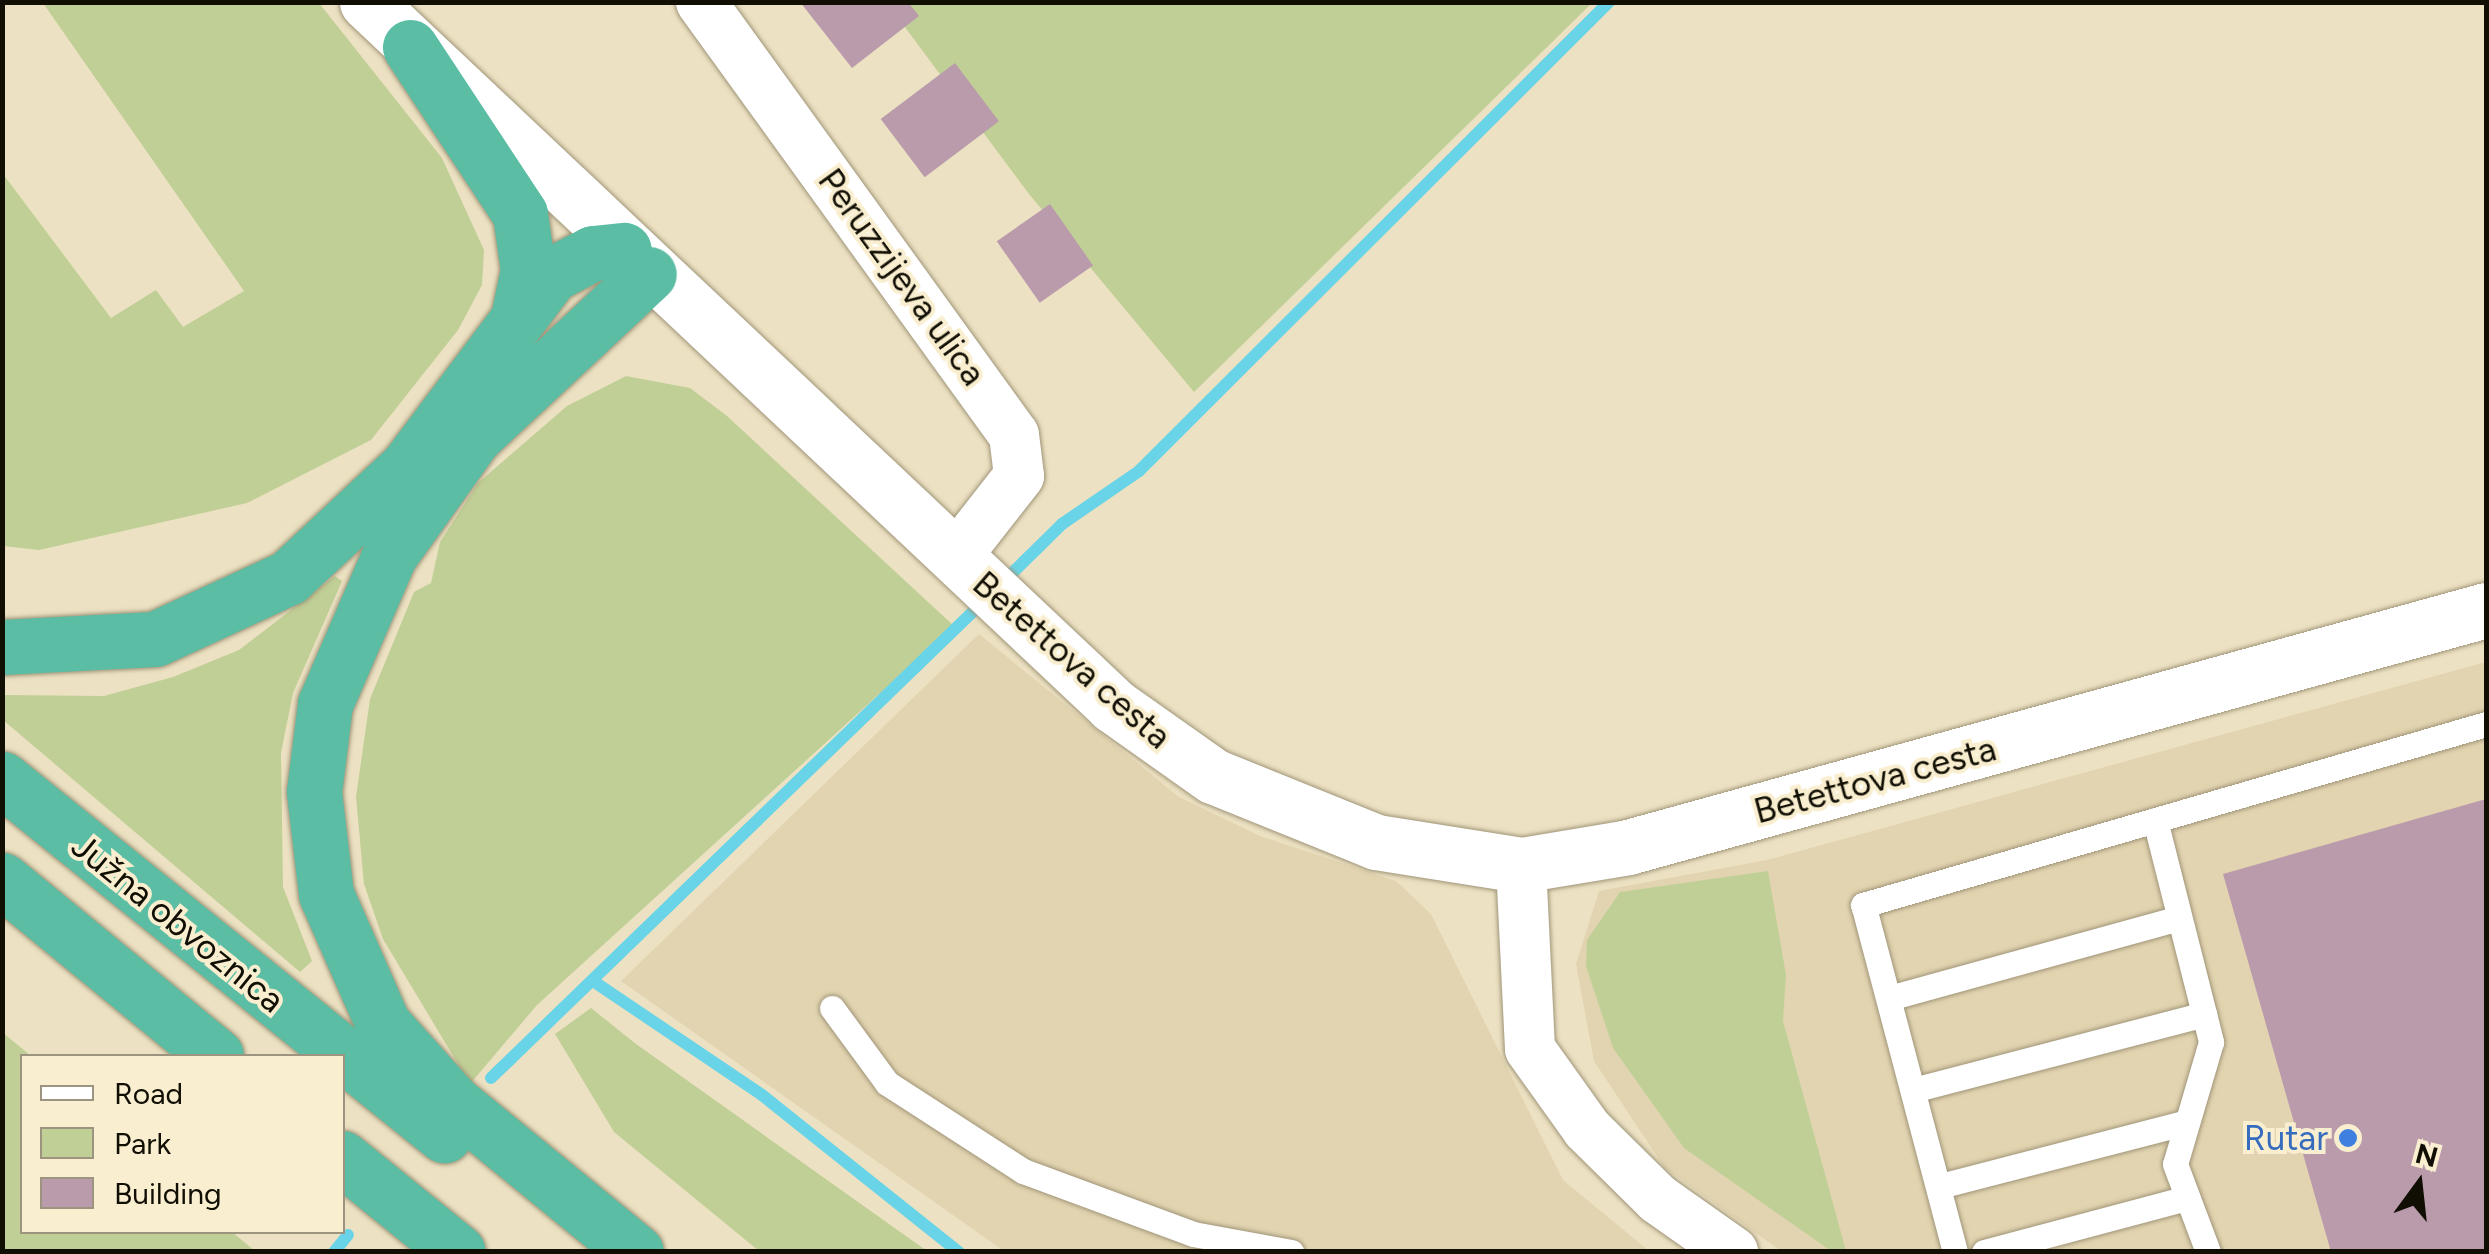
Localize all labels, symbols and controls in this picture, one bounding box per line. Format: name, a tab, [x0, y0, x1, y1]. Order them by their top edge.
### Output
street label: Peruzzijeva ulica	[809, 161, 995, 393]
street label: Betettova cesta	[964, 563, 1180, 757]
street label: Betettova cesta	[1750, 728, 2000, 832]
street label: Južna obvoznica	[63, 825, 293, 1021]
legend	[20, 1054, 345, 1234]
text: Road	[114, 1075, 183, 1112]
place label: Rutar	[2244, 1117, 2328, 1159]
text: Park	[114, 1125, 171, 1162]
marker: Rutar	[2337, 1127, 2359, 1149]
north arrow	[2369, 1134, 2469, 1234]
text: N	[2412, 1136, 2442, 1174]
text: Building	[114, 1175, 222, 1212]

